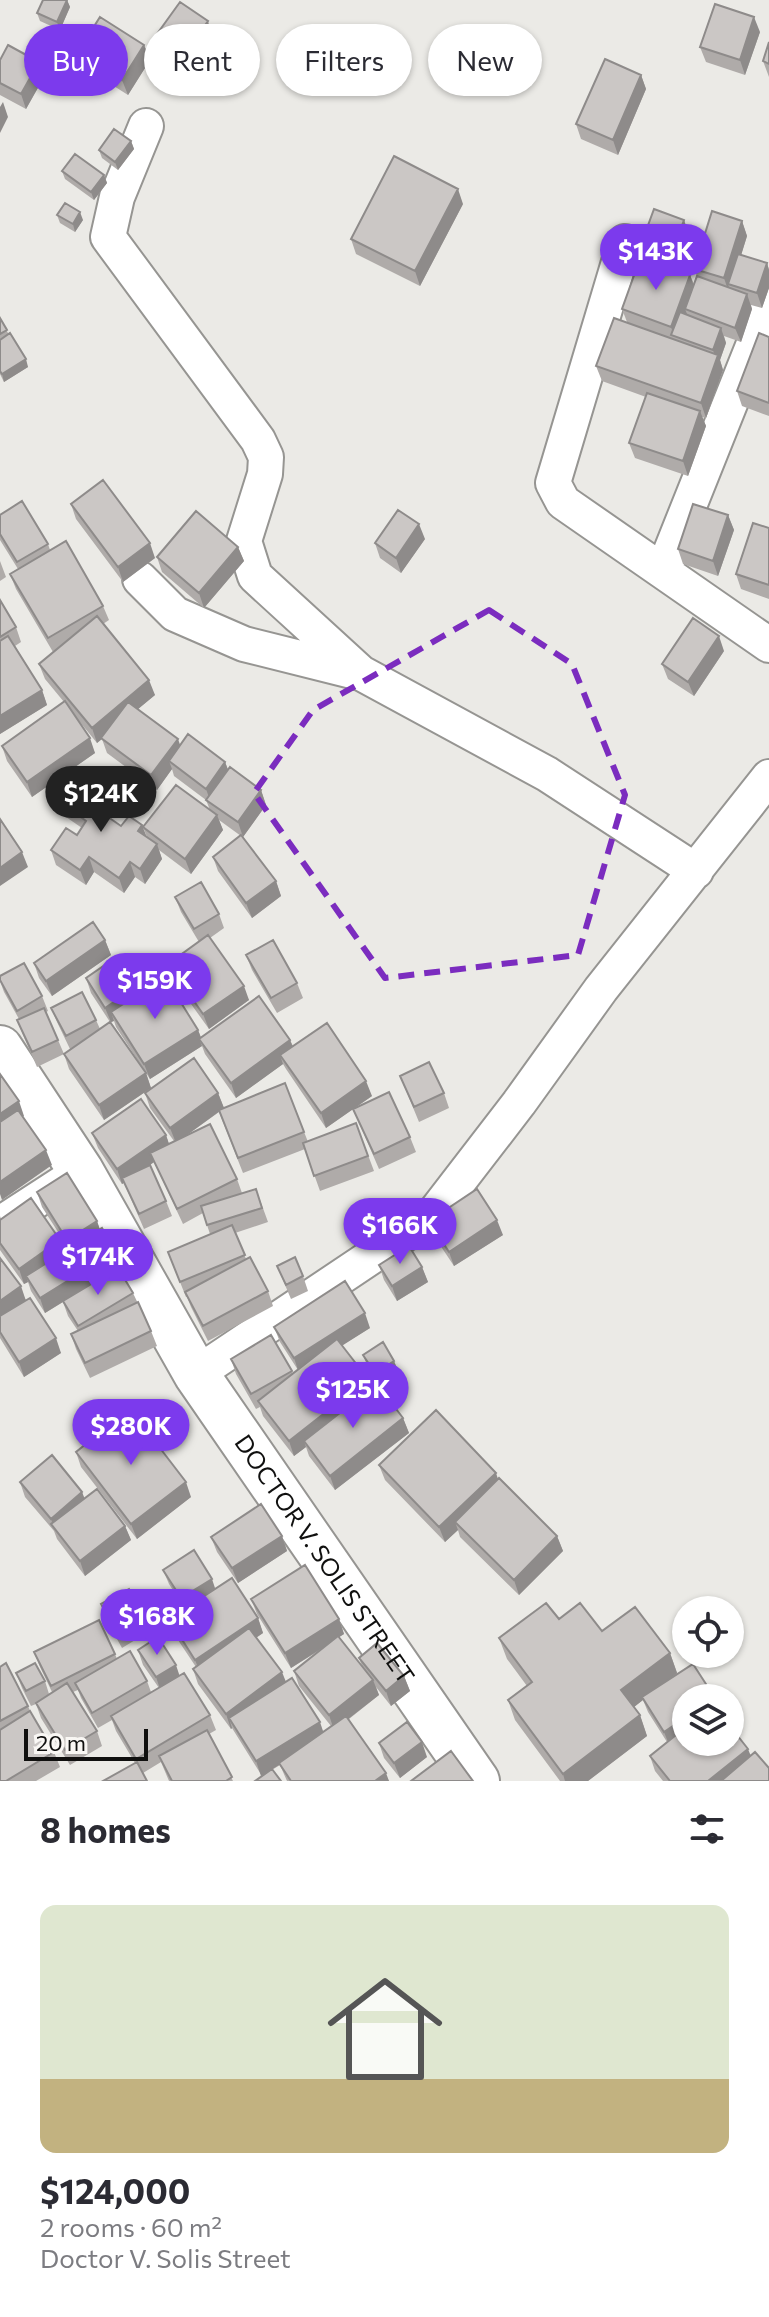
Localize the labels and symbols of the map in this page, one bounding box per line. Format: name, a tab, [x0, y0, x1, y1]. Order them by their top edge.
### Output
pin: $143K	[600, 224, 712, 292]
pin: $124K	[45, 766, 157, 834]
pin: $159K	[99, 953, 211, 1021]
pin: $166K	[344, 1198, 456, 1266]
pin: $174K	[42, 1229, 154, 1297]
pin: $125K	[297, 1362, 409, 1430]
pin: $280K	[75, 1399, 187, 1467]
street label: DOCTOR V. SOLIS STREET	[229, 1429, 421, 1689]
pin: $168K	[101, 1589, 213, 1657]
scale bar	[24, 1725, 148, 1761]

